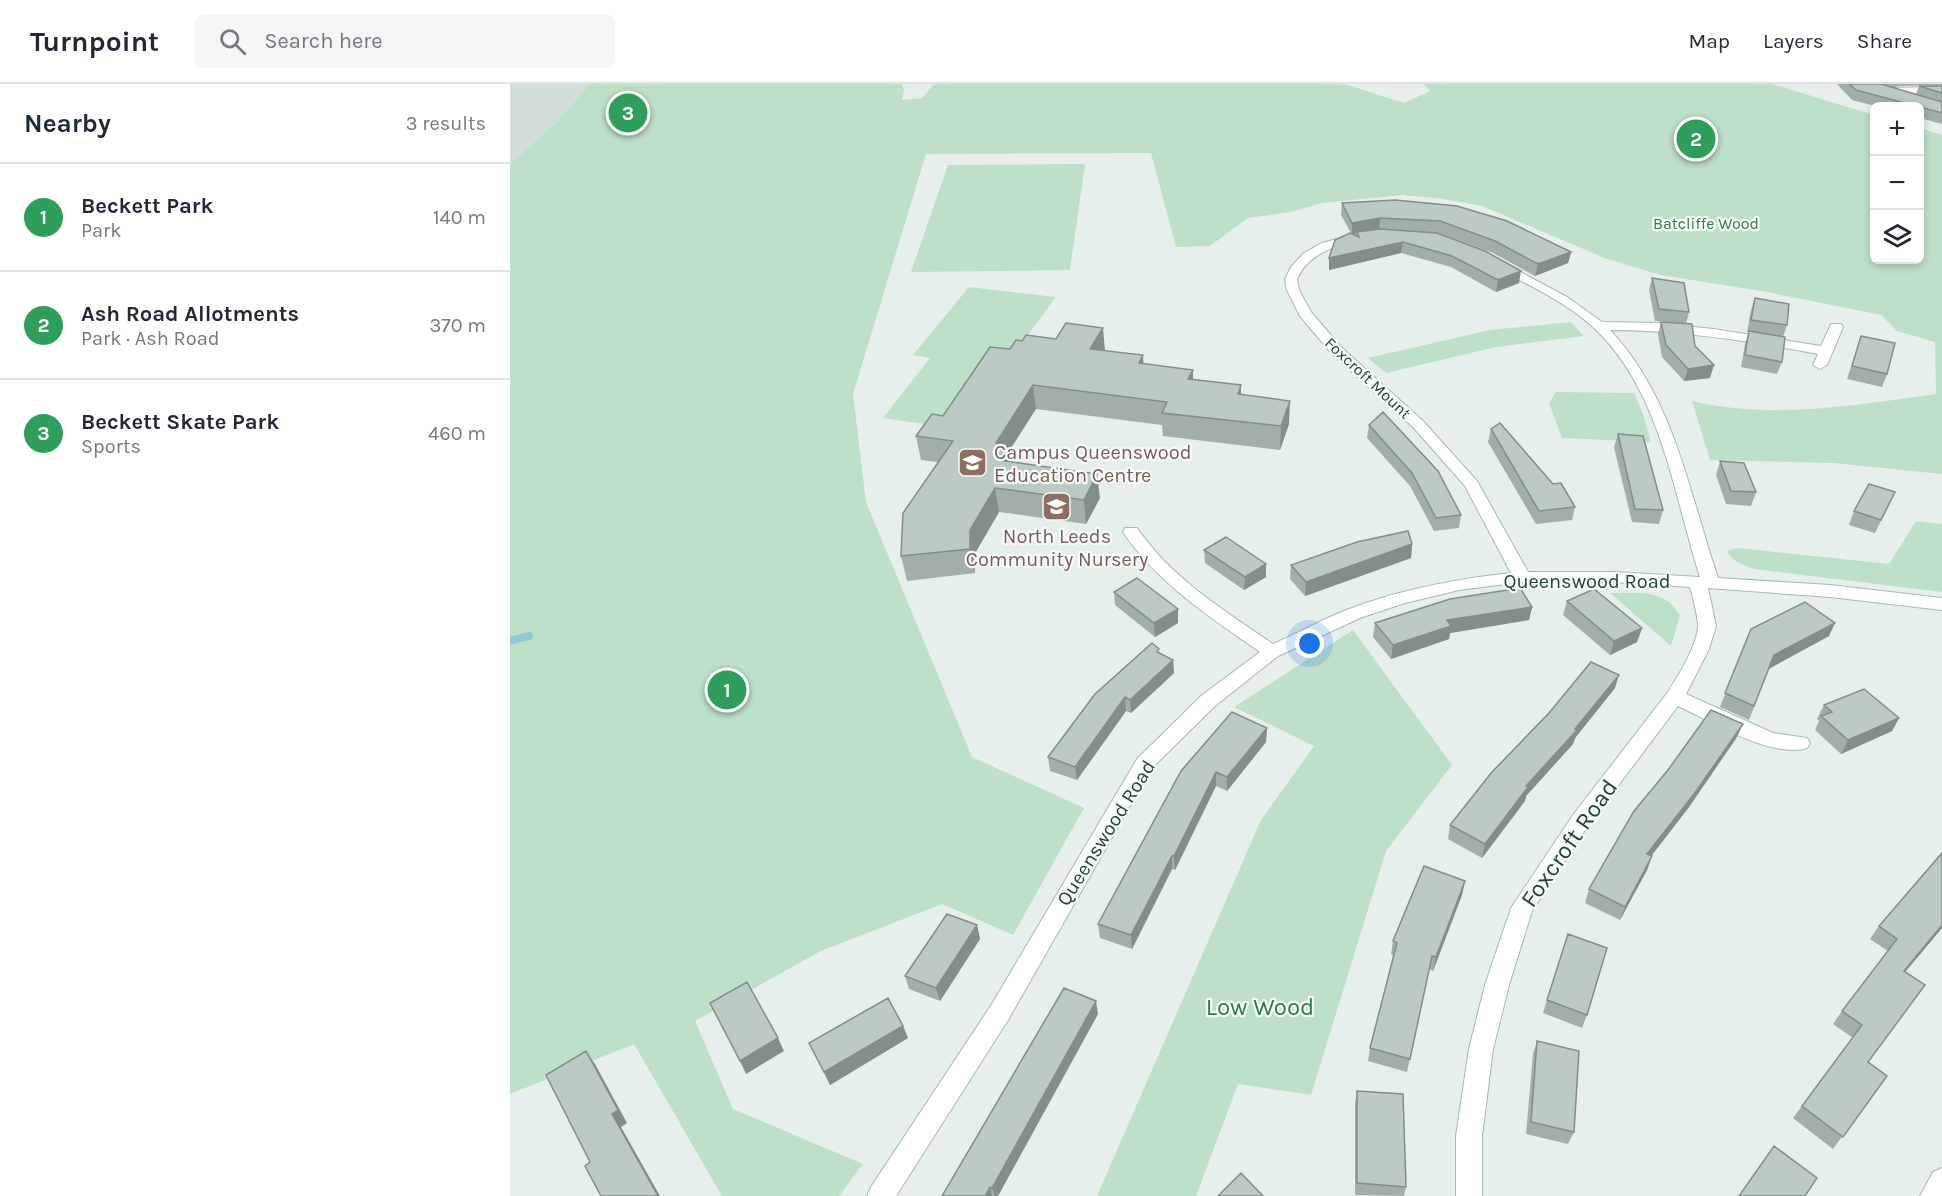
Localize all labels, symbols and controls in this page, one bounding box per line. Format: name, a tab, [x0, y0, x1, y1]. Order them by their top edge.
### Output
search box	[195, 14, 615, 68]
text: Turnpoint	[30, 25, 159, 58]
icon: search	[216, 25, 249, 58]
text: Search here	[264, 28, 383, 54]
text: Map	[1688, 29, 1730, 53]
text: Layers	[1763, 29, 1824, 53]
text: Share	[1857, 29, 1912, 53]
pin: 3	[608, 90, 648, 135]
map controls	[1870, 102, 1924, 264]
button: +	[1870, 102, 1924, 156]
text: Nearby	[24, 108, 111, 139]
text: 3 results	[406, 112, 486, 135]
pin: 2	[1676, 116, 1716, 162]
button: −	[1870, 156, 1924, 210]
text: Beckett Park	[81, 193, 213, 219]
text: 1	[40, 206, 47, 229]
text: 140 m	[433, 206, 486, 229]
button: layers	[1870, 210, 1924, 264]
park label: Batcliffe Wood	[1653, 214, 1759, 233]
text: Park	[81, 219, 122, 242]
text: Ash Road Allotments	[81, 301, 299, 327]
text: 2	[37, 314, 50, 337]
text: 370 m	[429, 314, 486, 337]
text: Park · Ash Road	[81, 327, 220, 350]
street label: Foxcroft Mount	[1321, 333, 1415, 423]
text: Beckett Skate Park	[81, 409, 279, 435]
text: 3	[37, 422, 50, 445]
text: 460 m	[428, 422, 486, 445]
text: Sports	[81, 435, 141, 458]
place label: Campus Queenswood Education Centre	[994, 441, 1192, 487]
school or university icon: Campus Queenswood Education Centre	[957, 447, 989, 479]
school or university icon: North Leeds Community Nursery	[1041, 490, 1073, 522]
place label: North Leeds Community Nursery	[966, 525, 1148, 571]
street label: Queenswood Road	[1503, 570, 1671, 593]
your location	[1295, 629, 1324, 658]
pin: 1	[708, 668, 746, 712]
street label: Queenswood Road	[1052, 756, 1160, 910]
street label: Foxcroft Road	[1515, 774, 1623, 912]
park label: Low Wood	[1206, 993, 1314, 1021]

